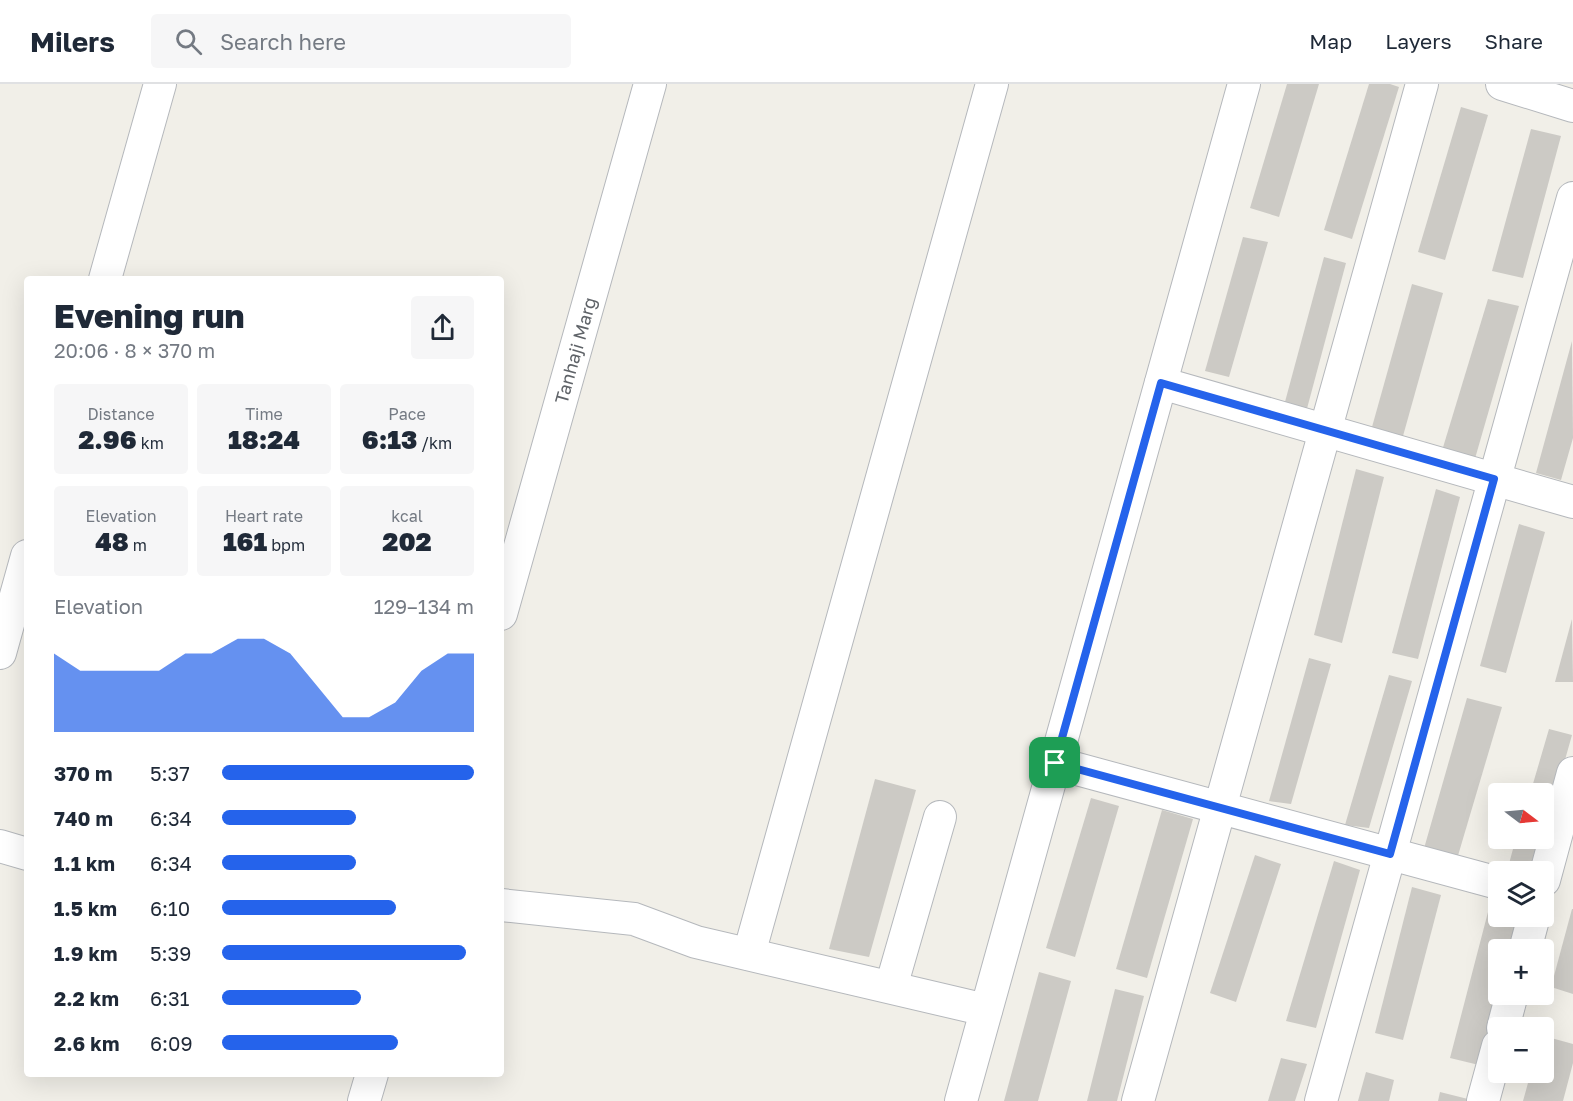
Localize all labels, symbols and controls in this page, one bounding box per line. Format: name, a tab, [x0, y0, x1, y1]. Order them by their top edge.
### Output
search box	[151, 14, 571, 68]
text: Milers	[30, 25, 115, 58]
icon: search	[172, 25, 205, 58]
text: Search here	[220, 28, 346, 55]
text: Map	[1309, 28, 1352, 54]
text: Layers	[1385, 28, 1452, 54]
text: Share	[1485, 28, 1543, 54]
street label: Tanhaji Marg	[550, 294, 601, 406]
text: Evening run	[54, 296, 245, 335]
button: share	[411, 296, 474, 359]
text: 20:06 · 8 × 370 m	[54, 338, 215, 362]
text: Distance	[87, 404, 155, 424]
text: Time	[245, 404, 283, 424]
text: Pace	[388, 404, 426, 424]
text: 2.96	[78, 424, 137, 455]
text: 18:24	[228, 424, 300, 455]
text: 6:13	[362, 424, 417, 455]
text: km	[137, 433, 164, 453]
text: /km	[417, 433, 452, 453]
text: Elevation	[85, 506, 157, 526]
text: Heart rate	[225, 506, 303, 526]
text: kcal	[391, 506, 423, 526]
text: 48	[95, 526, 129, 557]
text: 161	[223, 526, 267, 557]
text: 202	[382, 526, 432, 557]
text: m	[129, 535, 147, 555]
text: bpm	[267, 535, 305, 555]
text: Elevation	[54, 594, 143, 618]
text: 129–134 m	[374, 594, 474, 618]
pin	[1029, 737, 1080, 788]
icon: arrive	[1038, 746, 1071, 779]
text: 370 m	[54, 761, 113, 785]
text: 5:37	[150, 761, 190, 785]
north arrow	[1488, 783, 1554, 849]
map controls	[1488, 783, 1554, 1083]
text: 740 m	[54, 806, 113, 830]
text: 6:34	[150, 806, 192, 830]
text: 1.1 km	[54, 851, 115, 875]
text: 6:34	[150, 851, 192, 875]
button: layers	[1488, 861, 1554, 927]
text: 1.5 km	[54, 896, 117, 920]
text: 6:10	[150, 896, 190, 920]
button: +	[1488, 939, 1554, 1005]
text: 1.9 km	[54, 941, 118, 965]
text: 5:39	[150, 941, 191, 965]
text: 2.2 km	[54, 986, 119, 1010]
text: 6:31	[150, 986, 190, 1010]
button: −	[1488, 1017, 1554, 1083]
text: 2.6 km	[54, 1031, 119, 1055]
text: 6:09	[150, 1031, 193, 1055]

